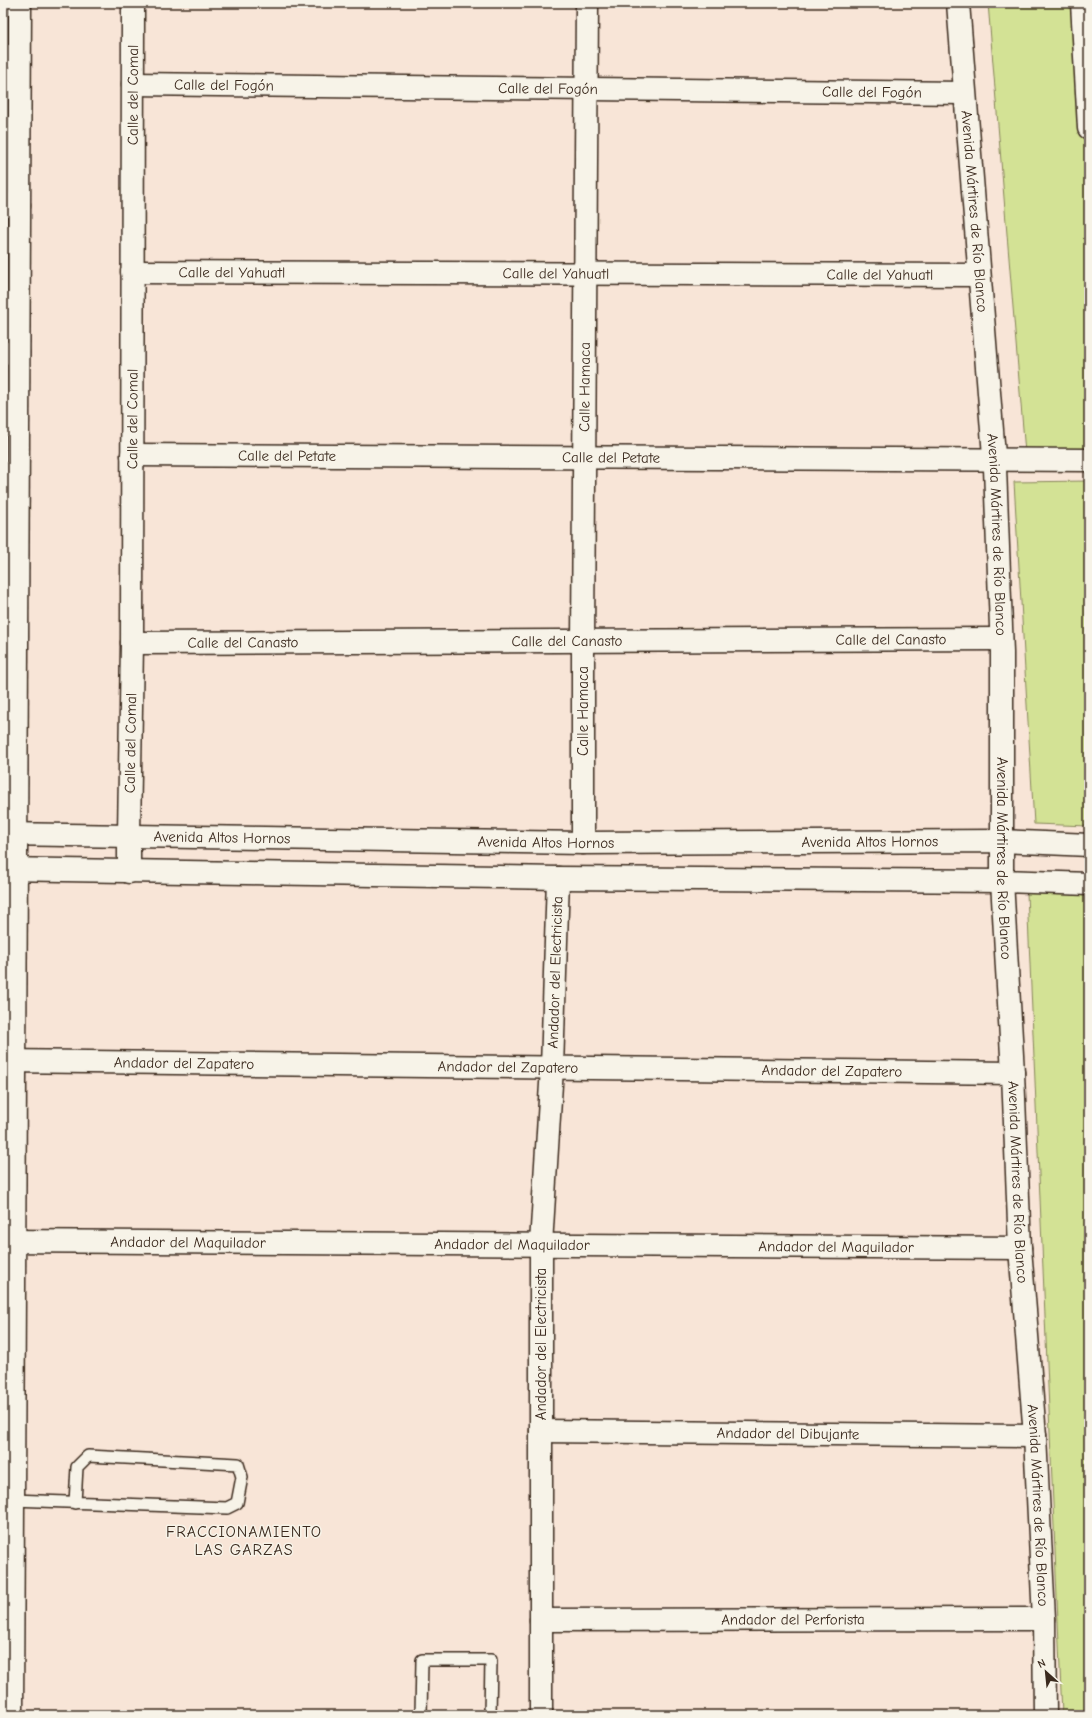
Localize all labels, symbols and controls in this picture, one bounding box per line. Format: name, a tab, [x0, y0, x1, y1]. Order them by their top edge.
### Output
street label: Calle del Comal	[124, 45, 142, 145]
street label: Calle del Fogón	[174, 75, 274, 95]
street label: Calle del Fogón	[498, 79, 598, 98]
street label: Calle del Fogón	[822, 82, 922, 102]
street label: Avenida Mártires de Río Blanco	[958, 110, 992, 313]
street label: Calle del Yahuatl	[179, 263, 285, 282]
street label: Calle del Yahuatl	[503, 264, 609, 283]
street label: Calle del Yahuatl	[827, 265, 933, 284]
street label: Calle Hamaca	[575, 342, 594, 432]
street label: Calle del Comal	[123, 369, 141, 469]
street label: Avenida Mártires de Río Blanco	[983, 433, 1010, 636]
street label: Calle del Petate	[238, 447, 337, 465]
street label: Calle del Petate	[562, 448, 661, 467]
street label: Calle del Canasto	[835, 630, 947, 649]
street label: Calle del Canasto	[511, 632, 623, 650]
street label: Calle del Canasto	[187, 633, 299, 652]
street label: Calle Hamaca	[574, 666, 592, 756]
street label: Calle del Comal	[121, 693, 140, 793]
street label: Avenida Mártires de Río Blanco	[993, 757, 1015, 960]
street label: Avenida Altos Hornos	[153, 827, 290, 847]
street label: Avenida Altos Hornos	[477, 832, 614, 852]
street label: Avenida Altos Hornos	[801, 832, 938, 851]
street label: Andador del Electricista	[544, 896, 566, 1049]
street label: Andador del Zapatero	[114, 1053, 254, 1073]
street label: Andador del Zapatero	[438, 1057, 578, 1077]
street label: Andador del Zapatero	[762, 1061, 902, 1081]
street label: Avenida Mártires de Río Blanco	[1004, 1080, 1032, 1284]
street label: Andador del Maquilador	[110, 1233, 266, 1252]
street label: Andador del Maquilador	[434, 1235, 590, 1254]
street label: Andador del Maquilador	[758, 1237, 914, 1256]
street label: Andador del Electricista	[532, 1268, 550, 1420]
street label: Avenida Mártires de Río Blanco	[1023, 1403, 1052, 1607]
street label: Andador del Dibujante	[716, 1424, 860, 1443]
district label: FRACCIONAMIENTO LAS GARZAS	[166, 1523, 322, 1559]
street label: Andador del Perforista	[721, 1610, 865, 1629]
north arrow	[1026, 1652, 1066, 1692]
text: N	[1036, 1656, 1048, 1671]

